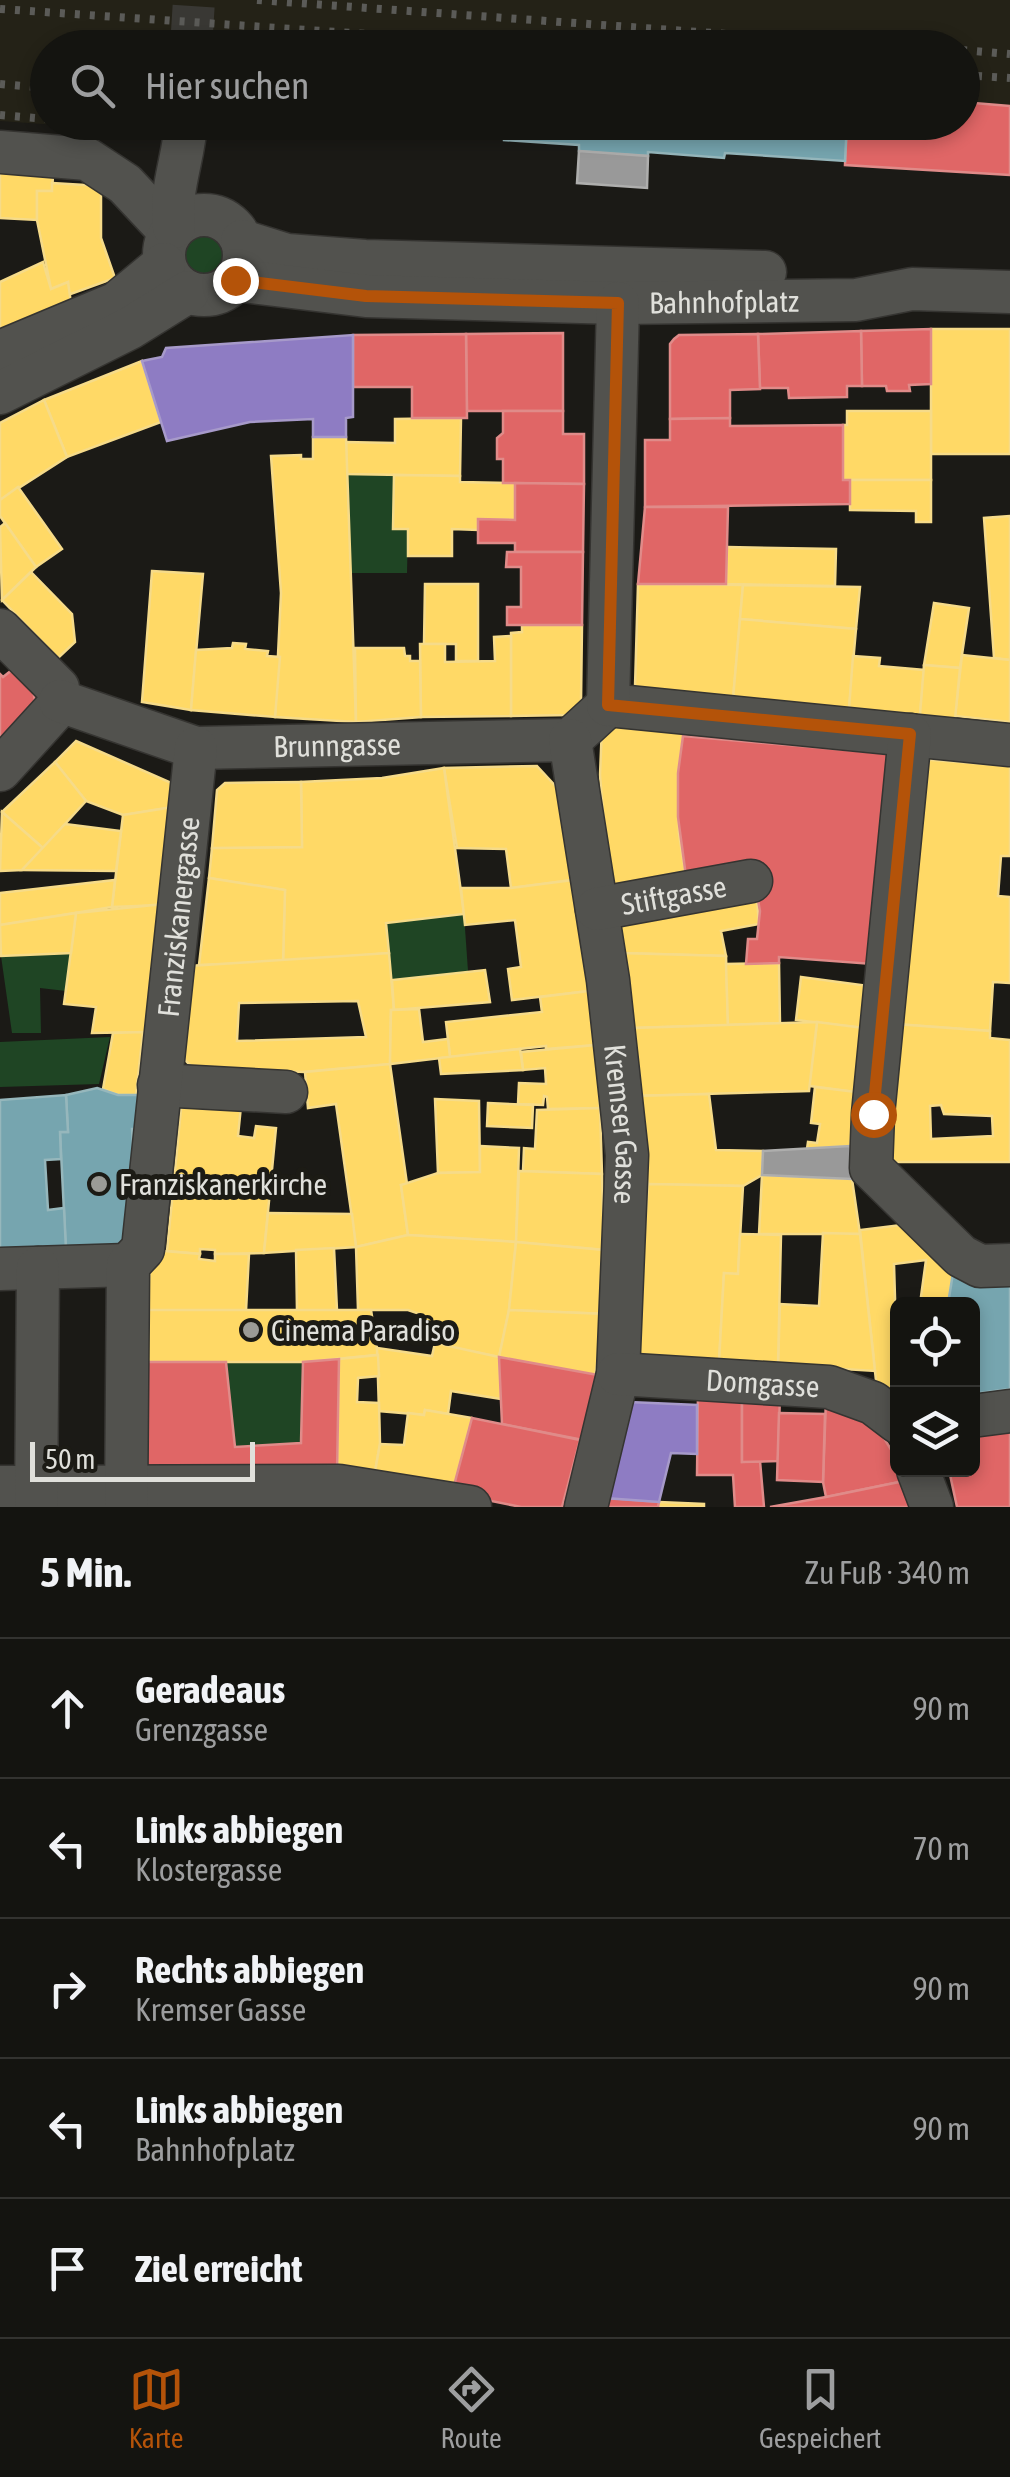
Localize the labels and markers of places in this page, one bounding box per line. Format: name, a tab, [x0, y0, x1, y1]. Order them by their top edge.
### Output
place label: Franziskanerkirche	[119, 1167, 327, 1201]
marker: Franziskanerkirche	[88, 1173, 110, 1195]
place label: Cinema Paradiso	[271, 1313, 455, 1347]
marker: Cinema Paradiso	[240, 1319, 262, 1341]

